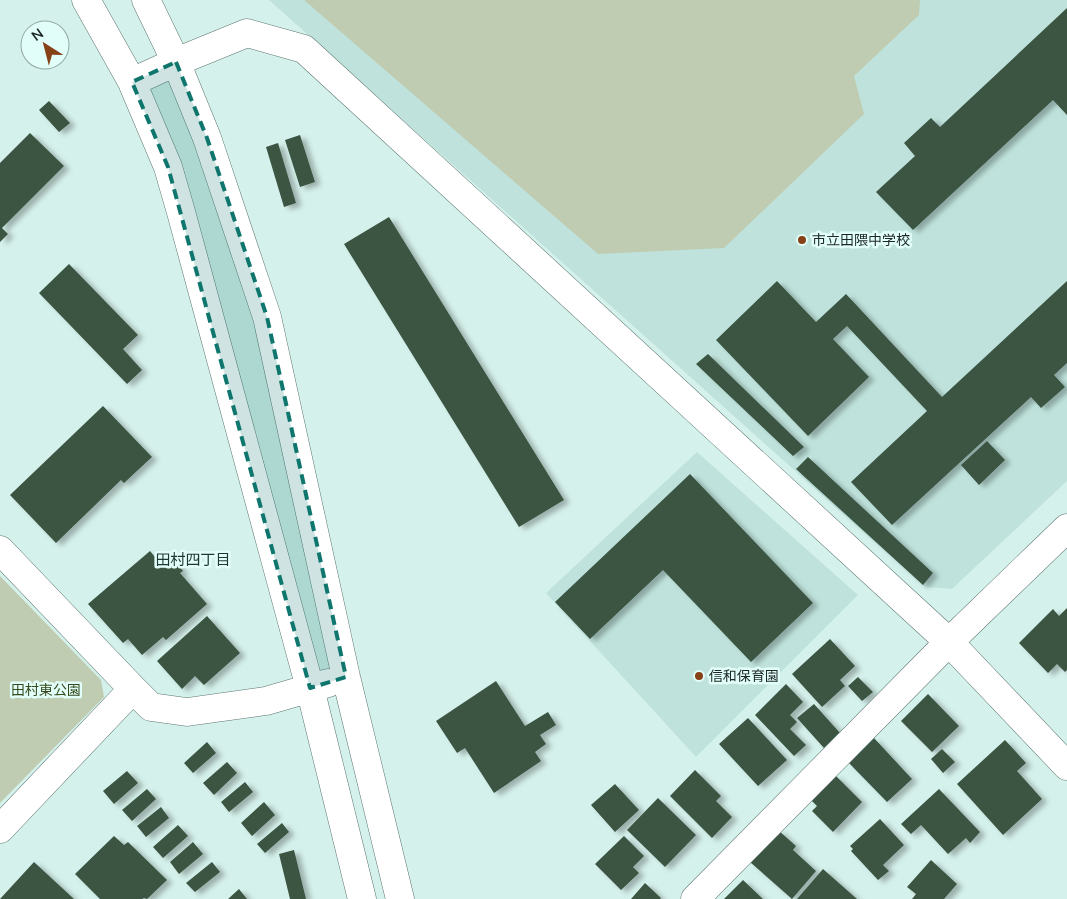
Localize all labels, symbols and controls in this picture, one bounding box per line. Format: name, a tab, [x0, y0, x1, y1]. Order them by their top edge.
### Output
north arrow	[20, 20, 70, 70]
text: N	[28, 24, 47, 45]
place label: 市立田隈中学校	[812, 231, 910, 249]
marker: 市立田隈中学校	[796, 234, 808, 246]
district label: 田村四丁目	[155, 550, 231, 569]
place label: 信和保育園	[709, 667, 779, 685]
marker: 信和保育園	[693, 670, 705, 682]
park label: 田村東公園	[11, 681, 81, 699]

